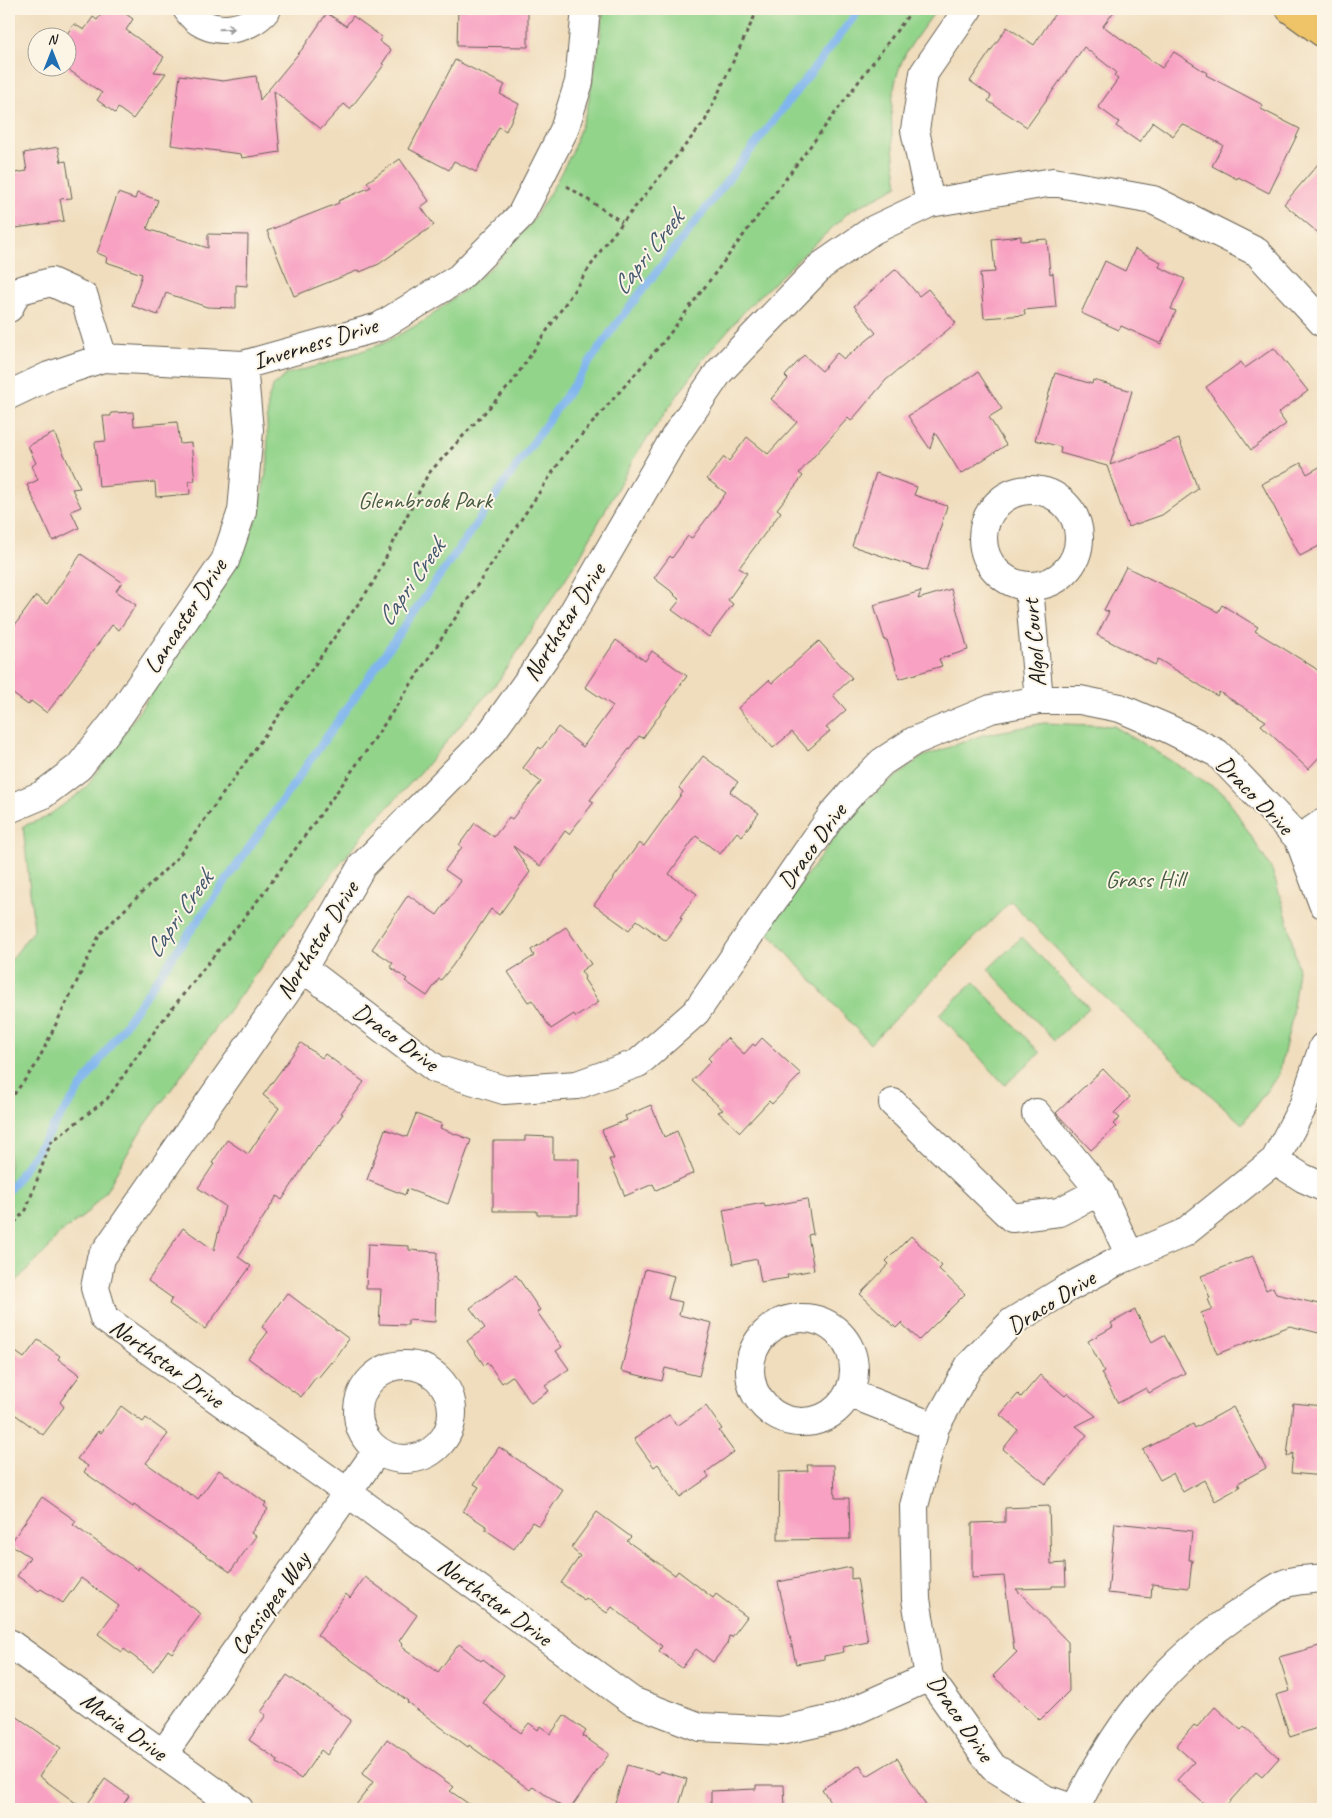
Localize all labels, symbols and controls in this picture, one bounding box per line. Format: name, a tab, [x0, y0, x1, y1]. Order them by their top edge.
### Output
one-way arrow	[218, 24, 235, 34]
north arrow	[28, 28, 78, 78]
text: N	[48, 31, 59, 48]
water label: Capri Creek	[605, 200, 694, 301]
street label: Inverness Drive	[249, 309, 383, 376]
park label: Glennbrook Park	[358, 485, 494, 515]
water label: Capri Creek	[370, 529, 455, 632]
street label: Lancaster Drive	[137, 551, 234, 679]
street label: Northstar Drive	[516, 556, 613, 687]
street label: Algol Court	[1015, 596, 1053, 688]
street label: Draco Drive	[1210, 749, 1302, 842]
street label: Draco Drive	[771, 796, 854, 895]
water label: Capri Creek	[138, 861, 223, 964]
park label: Grass Hill	[1105, 864, 1188, 894]
street label: Northstar Drive	[269, 874, 366, 1005]
street label: Draco Drive	[347, 996, 446, 1079]
street label: Draco Drive	[1001, 1262, 1103, 1341]
street label: Northstar Drive	[104, 1312, 232, 1416]
street label: Cassiopea Way	[224, 1544, 317, 1660]
street label: Northstar Drive	[432, 1550, 560, 1654]
street label: Draco Drive	[921, 1669, 1002, 1769]
street label: Maria Drive	[75, 1685, 175, 1769]

